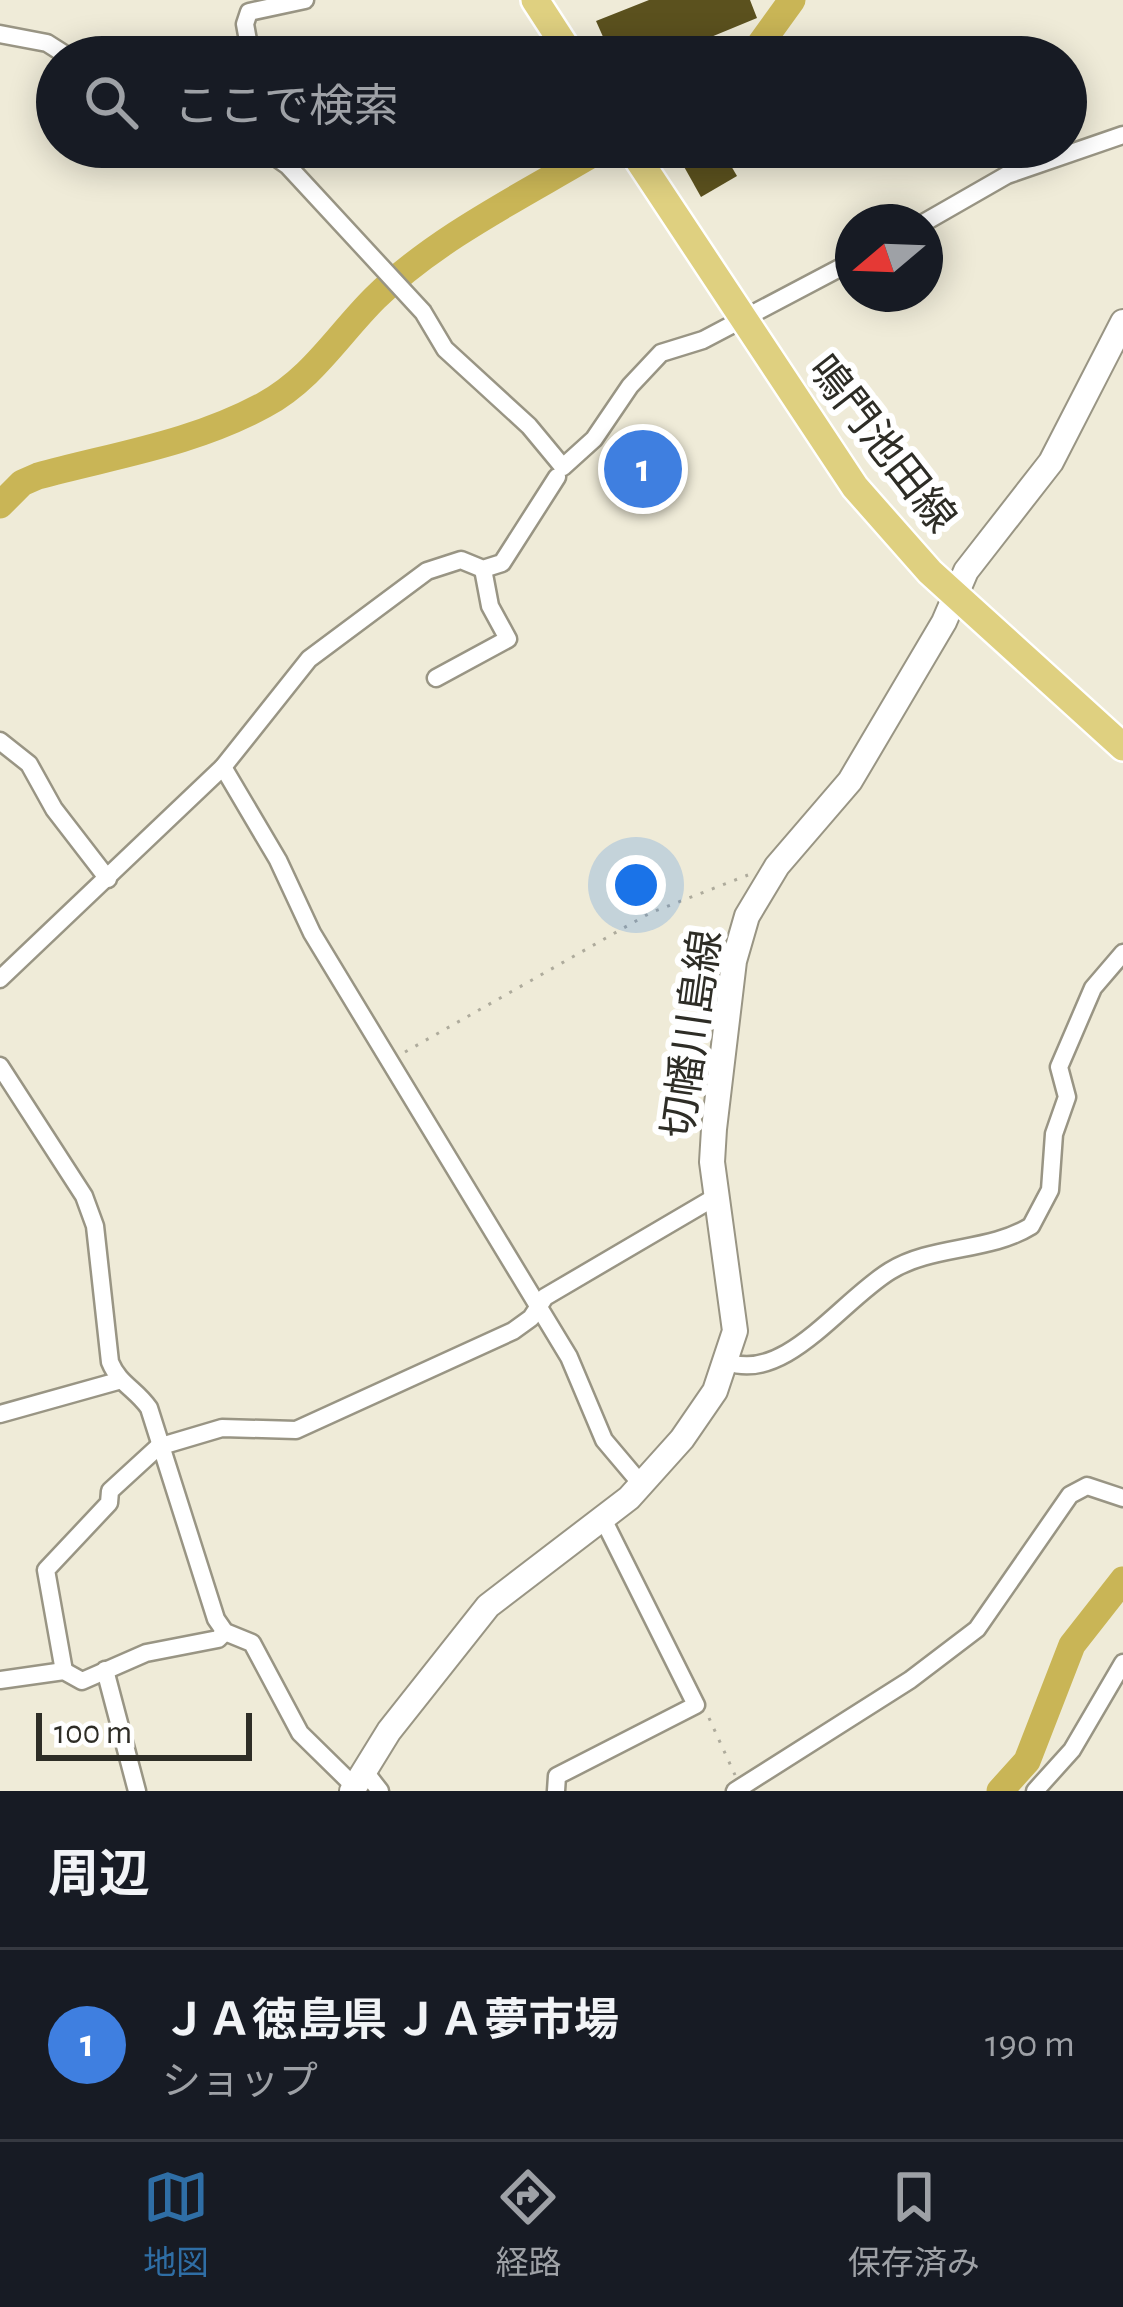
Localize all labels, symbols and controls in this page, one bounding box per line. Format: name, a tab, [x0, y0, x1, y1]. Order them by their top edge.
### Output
search box	[36, 36, 1087, 168]
icon: search	[78, 69, 144, 135]
text: ここで検索	[174, 85, 399, 130]
north arrow	[835, 204, 943, 312]
street label: 鳴門池田線	[800, 347, 964, 540]
pin: 1	[604, 424, 682, 514]
your location	[606, 855, 666, 915]
street label: 切幡川島線	[656, 927, 728, 1141]
scale bar	[36, 1707, 252, 1760]
text: 100 m	[54, 1717, 132, 1750]
text: 周辺	[48, 1850, 150, 1901]
text: ＪＡ徳島県 ＪＡ夢市場	[162, 1999, 619, 2044]
text: 1	[80, 2025, 94, 2064]
text: 190 m	[985, 2025, 1075, 2064]
text: ショップ	[162, 2063, 318, 2102]
tab: 地図	[143, 2164, 209, 2285]
tab: 経路	[495, 2164, 561, 2285]
tab: 保存済み	[848, 2164, 980, 2285]

